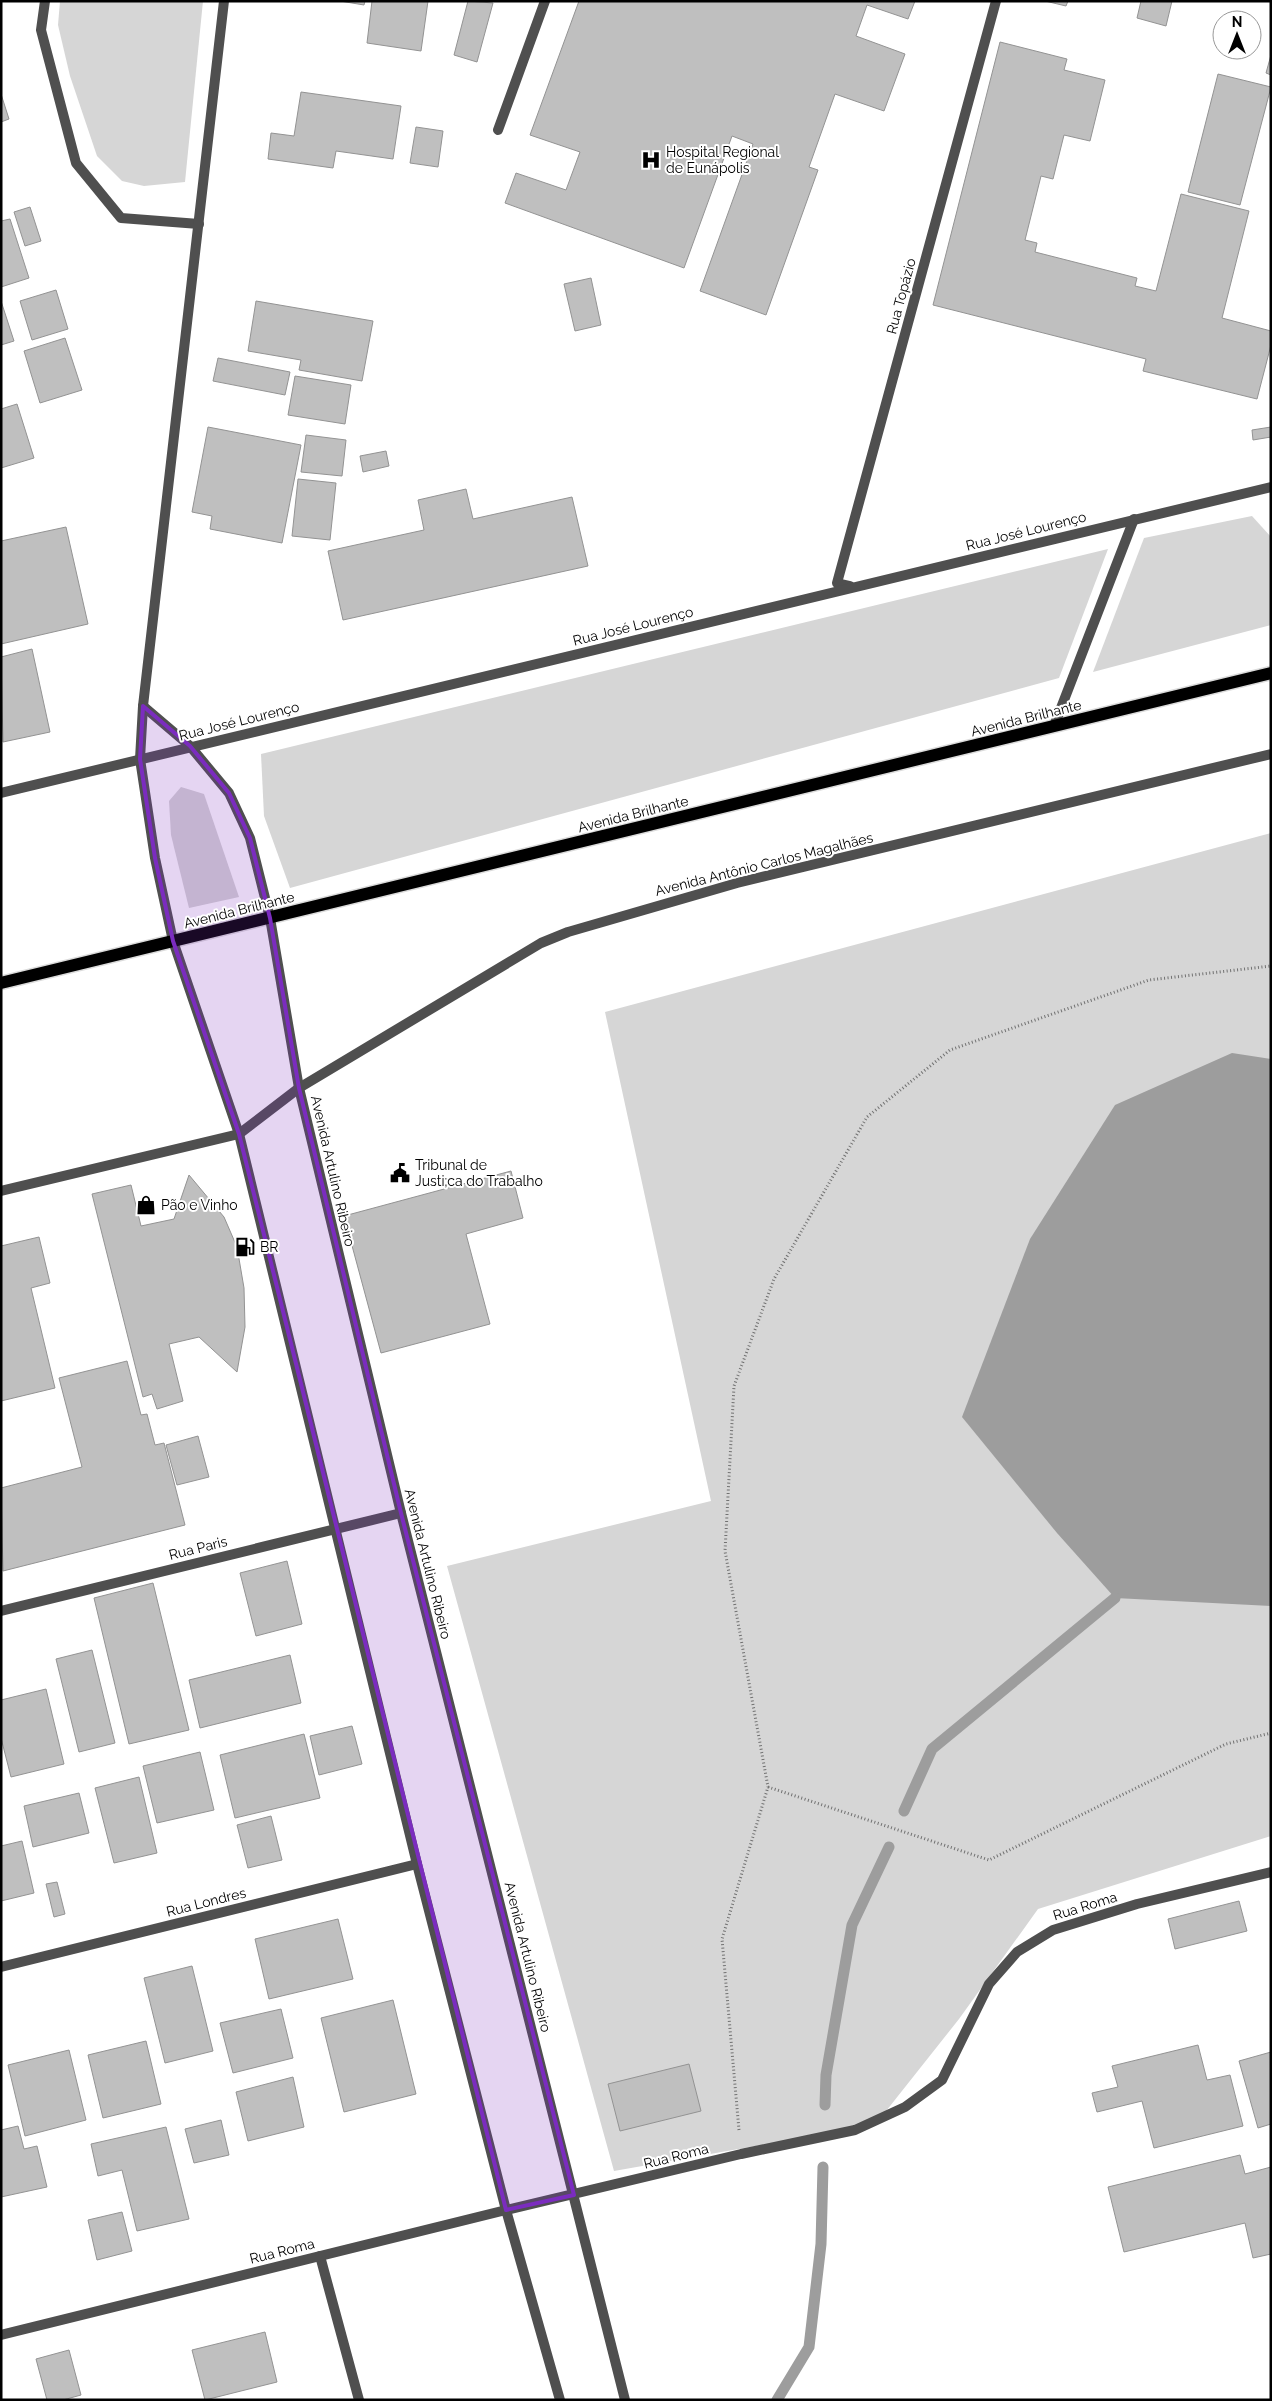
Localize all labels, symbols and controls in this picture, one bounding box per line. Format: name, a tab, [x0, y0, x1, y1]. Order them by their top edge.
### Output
north arrow	[1212, 10, 1262, 60]
text: N	[1232, 14, 1242, 30]
place label: Hospital Regional de Eunápolis	[666, 144, 779, 176]
hospital icon: Hospital Regional de Eunápolis	[640, 149, 662, 171]
street label: Rua Topázio	[883, 256, 919, 336]
street label: Rua José Lourenço	[964, 508, 1088, 554]
street label: Rua José Lourenço	[571, 603, 695, 649]
street label: Avenida Brilhante	[969, 697, 1083, 739]
street label: Rua José Lourenço	[177, 698, 301, 744]
street label: Avenida Brilhante	[576, 793, 690, 835]
street label: Avenida Antônio Carlos Magalhães	[653, 829, 875, 899]
street label: Avenida Brilhante	[182, 889, 296, 931]
street label: Avenida Artulino Ribeiro	[308, 1094, 358, 1248]
place label: Tribunal de Justi;ca do Trabalho	[415, 1157, 543, 1189]
public building icon: Tribunal de Justi;ca do Trabalho	[389, 1162, 411, 1184]
shop icon: Pão e Vinho	[135, 1194, 157, 1216]
place label: Pão e Vinho	[161, 1197, 238, 1213]
fuel station icon: BR	[234, 1236, 256, 1258]
place label: BR	[260, 1239, 278, 1255]
street label: Avenida Artulino Ribeiro	[402, 1487, 454, 1641]
street label: Rua Paris	[167, 1533, 229, 1563]
street label: Avenida Artulino Ribeiro	[502, 1880, 554, 2034]
street label: Rua Londres	[165, 1884, 248, 1920]
street label: Rua Roma	[1051, 1889, 1119, 1923]
street label: Rua Roma	[642, 2140, 710, 2172]
street label: Rua Roma	[248, 2235, 316, 2267]

